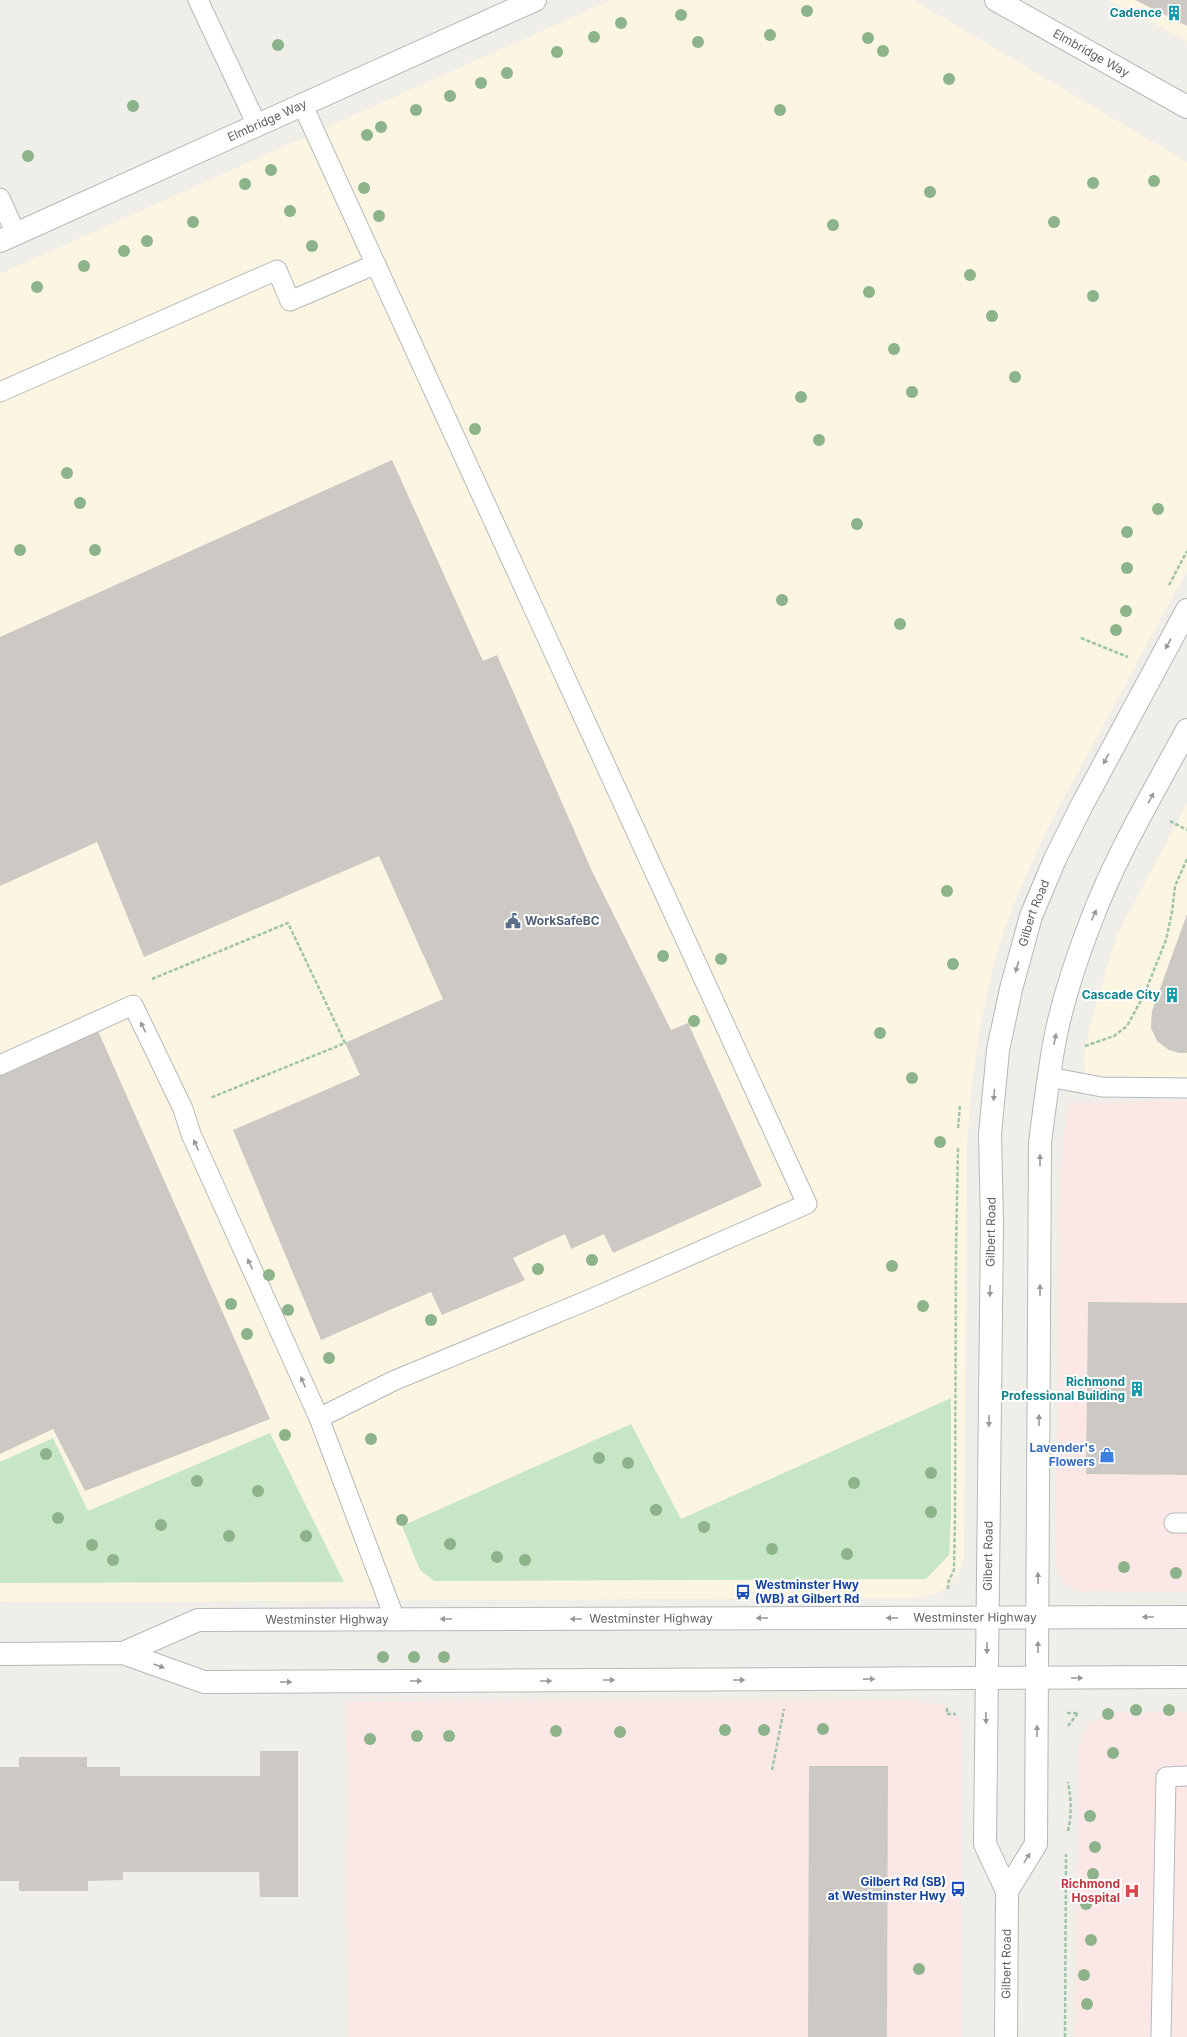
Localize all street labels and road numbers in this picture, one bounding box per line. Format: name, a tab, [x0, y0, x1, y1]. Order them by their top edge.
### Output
street label: Elmbridge Way	[1050, 25, 1132, 80]
street label: Elmbridge Way	[225, 96, 309, 145]
street label: Gilbert Road	[1015, 877, 1052, 948]
street label: Gilbert Road	[982, 1197, 999, 1267]
street label: Gilbert Road	[980, 1521, 996, 1591]
street label: Westminster Highway	[913, 1609, 1037, 1625]
street label: Westminster Highway	[589, 1610, 713, 1626]
street label: Westminster Highway	[265, 1611, 389, 1627]
street label: Gilbert Road	[998, 1929, 1014, 1999]

